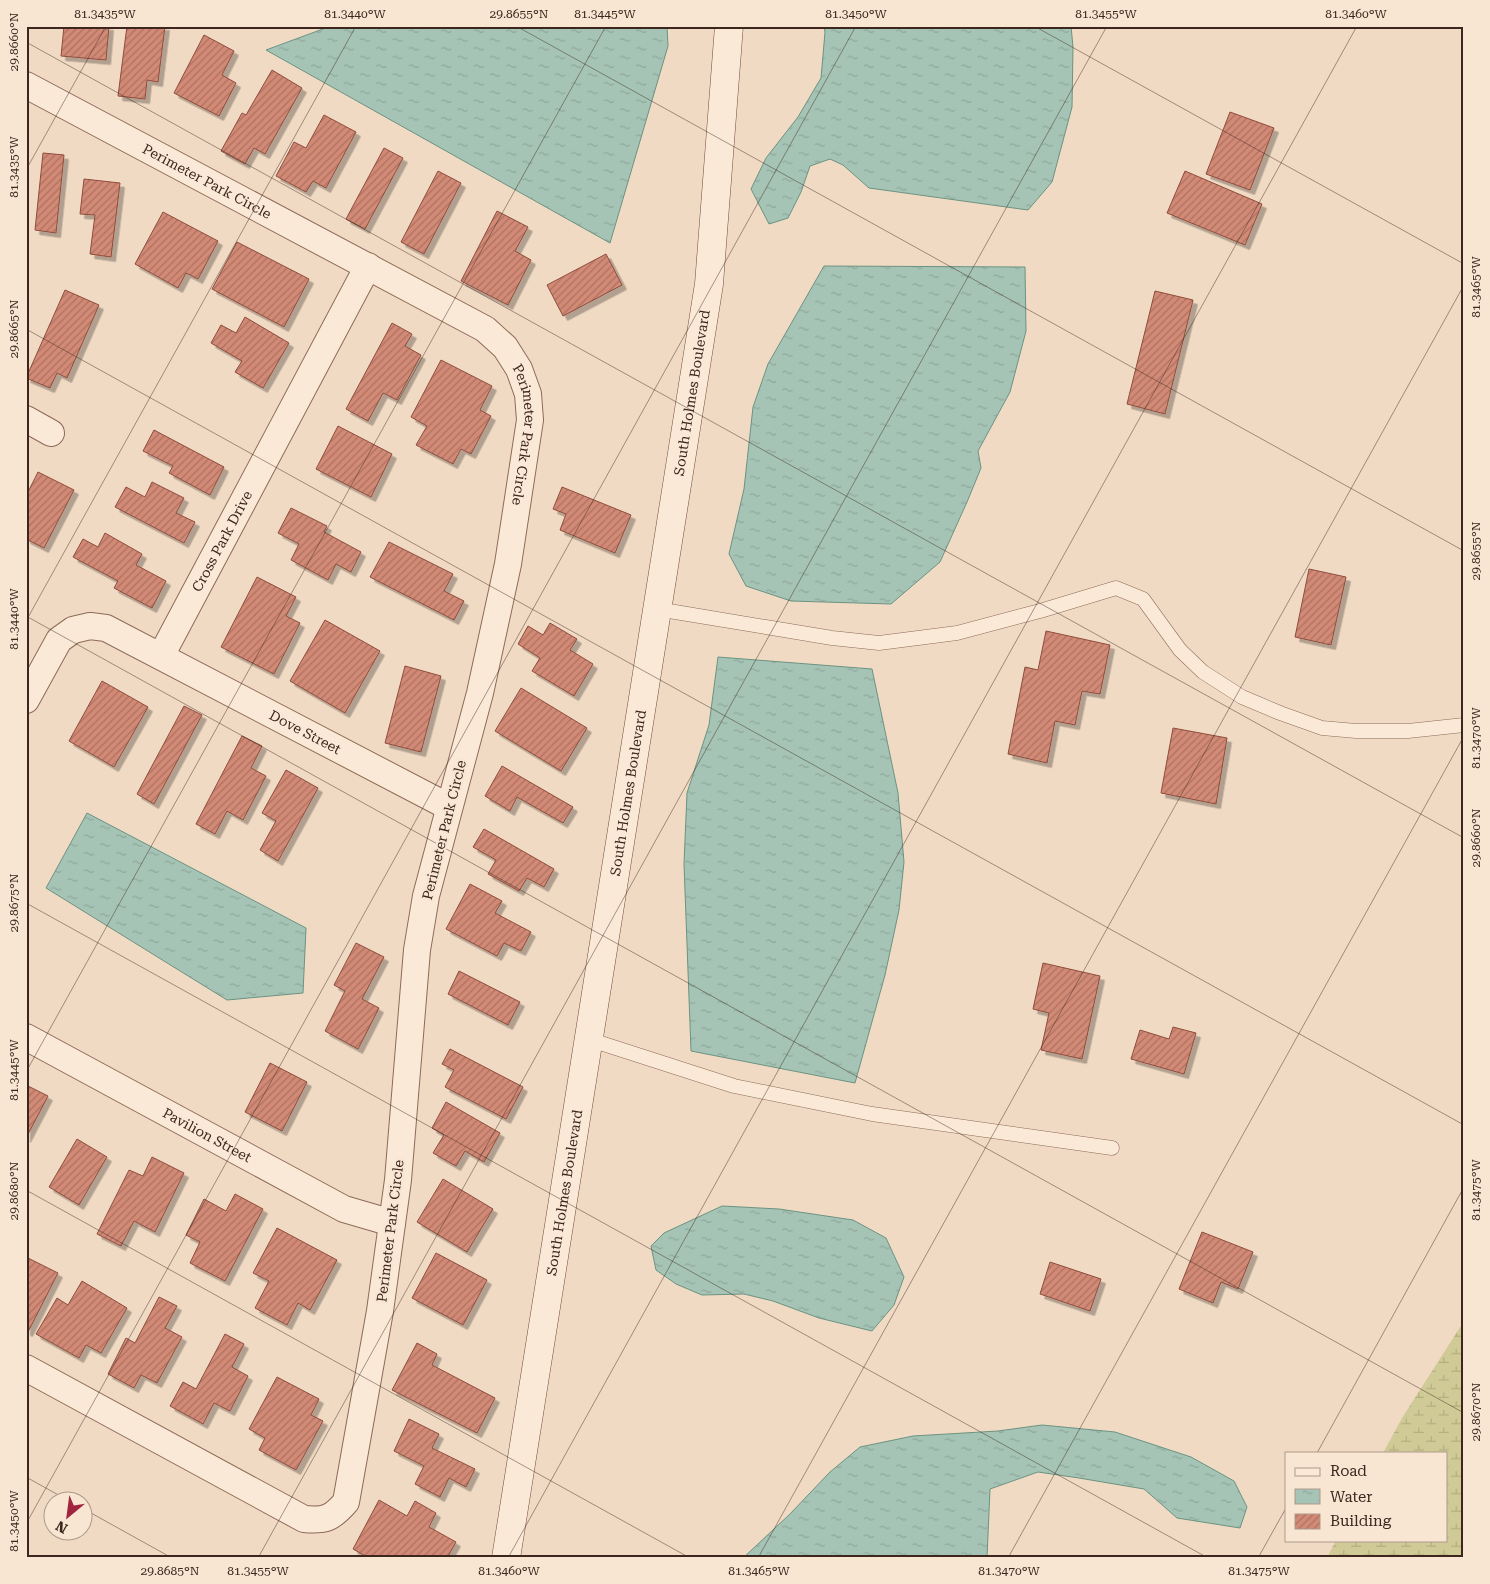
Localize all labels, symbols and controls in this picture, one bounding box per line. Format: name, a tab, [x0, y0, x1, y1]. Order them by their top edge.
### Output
text: 81.3435°W	[74, 7, 137, 21]
text: 81.3440°W	[324, 7, 387, 21]
text: 29.8655°N	[490, 7, 549, 21]
text: 81.3445°W	[574, 7, 637, 21]
text: 81.3450°W	[825, 7, 888, 21]
text: 81.3455°W	[1075, 7, 1138, 21]
text: 81.3460°W	[1325, 7, 1388, 21]
text: 29.8660°N	[7, 12, 21, 71]
text: 81.3435°W	[7, 135, 21, 198]
street label: Perimeter Park Circle	[140, 140, 275, 222]
text: 81.3465°W	[1469, 255, 1483, 318]
text: 29.8665°N	[7, 299, 21, 358]
street label: South Holmes Boulevard	[671, 308, 713, 477]
street label: Perimeter Park Circle	[509, 361, 538, 507]
street label: Cross Park Drive	[189, 488, 255, 594]
text: 29.8655°N	[1469, 521, 1483, 580]
text: 81.3440°W	[7, 587, 21, 650]
text: 81.3470°W	[1469, 706, 1483, 769]
street label: Dove Street	[267, 707, 344, 757]
street label: South Holmes Boulevard	[607, 708, 649, 877]
street label: Perimeter Park Circle	[419, 758, 469, 902]
text: 29.8660°N	[1469, 808, 1483, 867]
text: 29.8675°N	[7, 873, 21, 932]
text: 81.3445°W	[7, 1038, 21, 1101]
street label: Pavilion Street	[160, 1105, 254, 1166]
street label: South Holmes Boulevard	[543, 1108, 585, 1277]
street label: Perimeter Park Circle	[373, 1158, 407, 1303]
text: 81.3475°W	[1469, 1158, 1483, 1221]
text: 29.8680°N	[7, 1161, 21, 1220]
text: 29.8670°N	[1469, 1382, 1483, 1441]
legend	[1285, 1452, 1448, 1542]
text: Road	[1330, 1462, 1367, 1480]
text: Water	[1330, 1488, 1372, 1506]
text: 81.3450°W	[7, 1489, 21, 1552]
north arrow	[42, 1492, 92, 1542]
text: Building	[1330, 1512, 1392, 1530]
text: N	[53, 1518, 70, 1537]
text: 29.8685°N	[141, 1564, 200, 1578]
text: 81.3455°W	[227, 1564, 290, 1578]
text: 81.3460°W	[478, 1564, 541, 1578]
text: 81.3465°W	[728, 1564, 791, 1578]
text: 81.3470°W	[978, 1564, 1041, 1578]
text: 81.3475°W	[1228, 1564, 1291, 1578]

